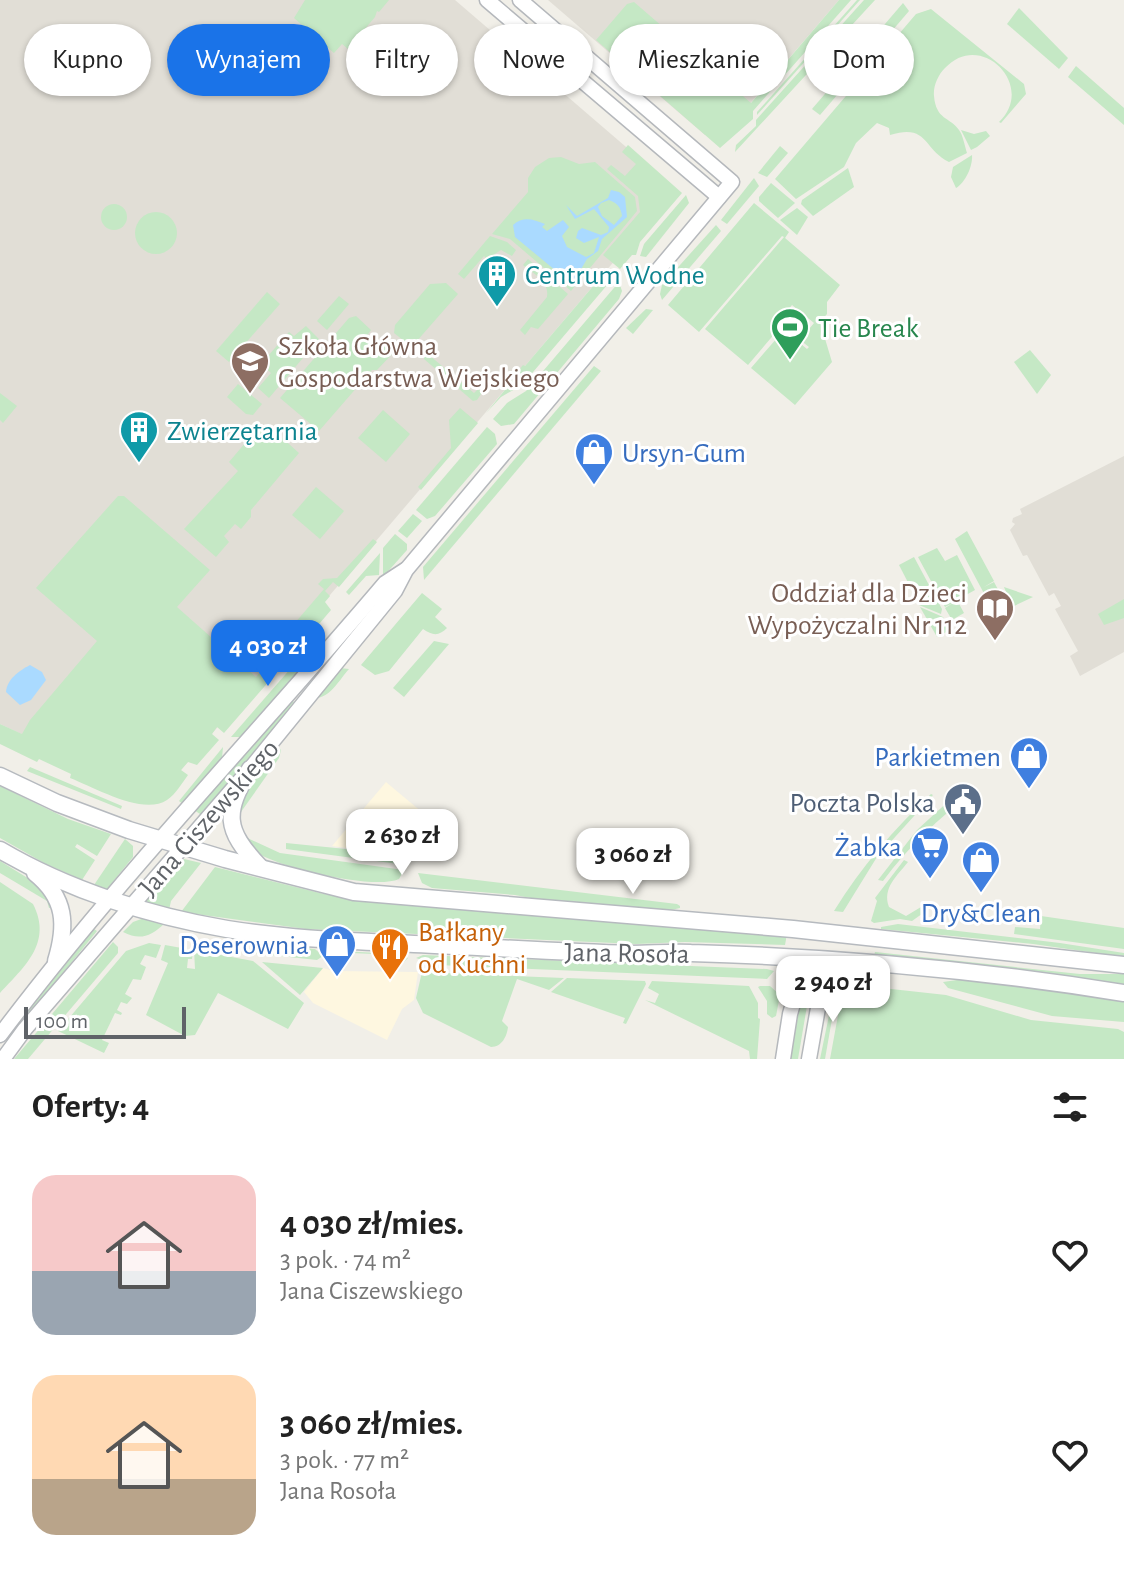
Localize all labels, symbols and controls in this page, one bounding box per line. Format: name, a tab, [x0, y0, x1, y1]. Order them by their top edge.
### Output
chip: Kupno	[24, 24, 151, 96]
chip: Wynajem	[167, 24, 330, 96]
chip: Filtry	[346, 24, 458, 96]
chip: Nowe	[474, 24, 593, 96]
chip: Mieszkanie	[609, 24, 788, 96]
chip: Dom	[804, 24, 914, 96]
building icon: Centrum Wodne	[476, 253, 518, 308]
place label: Centrum Wodne	[525, 262, 705, 290]
sports icon: Tie Break	[769, 306, 811, 361]
place label: Tie Break	[818, 315, 919, 343]
place label: Szkoła Główna Gospodarstwa Wiejskiego	[278, 333, 560, 393]
school or university icon: Szkoła Główna Gospodarstwa Wiejskiego	[229, 340, 271, 395]
building icon: Zwierzętarnia	[118, 409, 160, 464]
place label: Zwierzętarnia	[167, 418, 318, 446]
shop icon: Ursyn-Gum	[573, 431, 615, 486]
place label: Ursyn-Gum	[622, 440, 746, 468]
place label: Oddział dla Dzieci Wypożyczalni Nr 112	[747, 580, 967, 640]
library icon: Oddział dla Dzieci Wypożyczalni Nr 112	[974, 587, 1016, 642]
pin: 4 030 zł	[185, 620, 351, 688]
text: 4 030 zł	[229, 633, 307, 659]
street label: Jana Ciszewskiego	[134, 735, 285, 902]
shop icon: Parkietmen	[1008, 735, 1050, 790]
place label: Parkietmen	[874, 744, 1001, 772]
public building icon: Poczta Polska	[942, 781, 984, 836]
place label: Poczta Polska	[790, 790, 935, 818]
pin: 2 630 zł	[319, 809, 485, 877]
text: 2 630 zł	[364, 822, 440, 848]
supermarket icon: Żabka	[909, 825, 951, 880]
pin: 3 060 zł	[550, 828, 716, 896]
place label: Żabka	[835, 832, 902, 862]
shop icon: Dry&Clean	[960, 839, 1002, 894]
text: 3 060 zł	[594, 841, 672, 867]
place label: Dry&Clean	[921, 900, 1041, 928]
place label: Bałkany od Kuchni	[418, 919, 526, 979]
shop icon: Deserownia	[316, 923, 358, 978]
restaurant icon: Bałkany od Kuchni	[369, 926, 411, 981]
place label: Deserownia	[179, 932, 309, 960]
street label: Jana Rosoła	[564, 939, 690, 969]
pin: 2 940 zł	[750, 956, 916, 1024]
text: 2 940 zł	[794, 969, 872, 995]
scale bar	[24, 1003, 186, 1039]
text: 100 m	[36, 1010, 88, 1032]
icon: filters	[1048, 1085, 1092, 1129]
text: Oferty: 4	[32, 1090, 149, 1124]
icon: home	[96, 1207, 192, 1303]
text: 4 030 zł/mies.	[280, 1207, 464, 1241]
icon: heart	[1048, 1233, 1092, 1277]
text: 3 pok. · 74 m²	[280, 1247, 411, 1273]
text: Jana Ciszewskiego	[280, 1278, 463, 1304]
icon: home	[96, 1407, 192, 1503]
text: 3 060 zł/mies.	[280, 1407, 463, 1441]
icon: heart	[1048, 1433, 1092, 1477]
text: 3 pok. · 77 m²	[280, 1447, 409, 1473]
text: Jana Rosoła	[280, 1478, 396, 1504]

